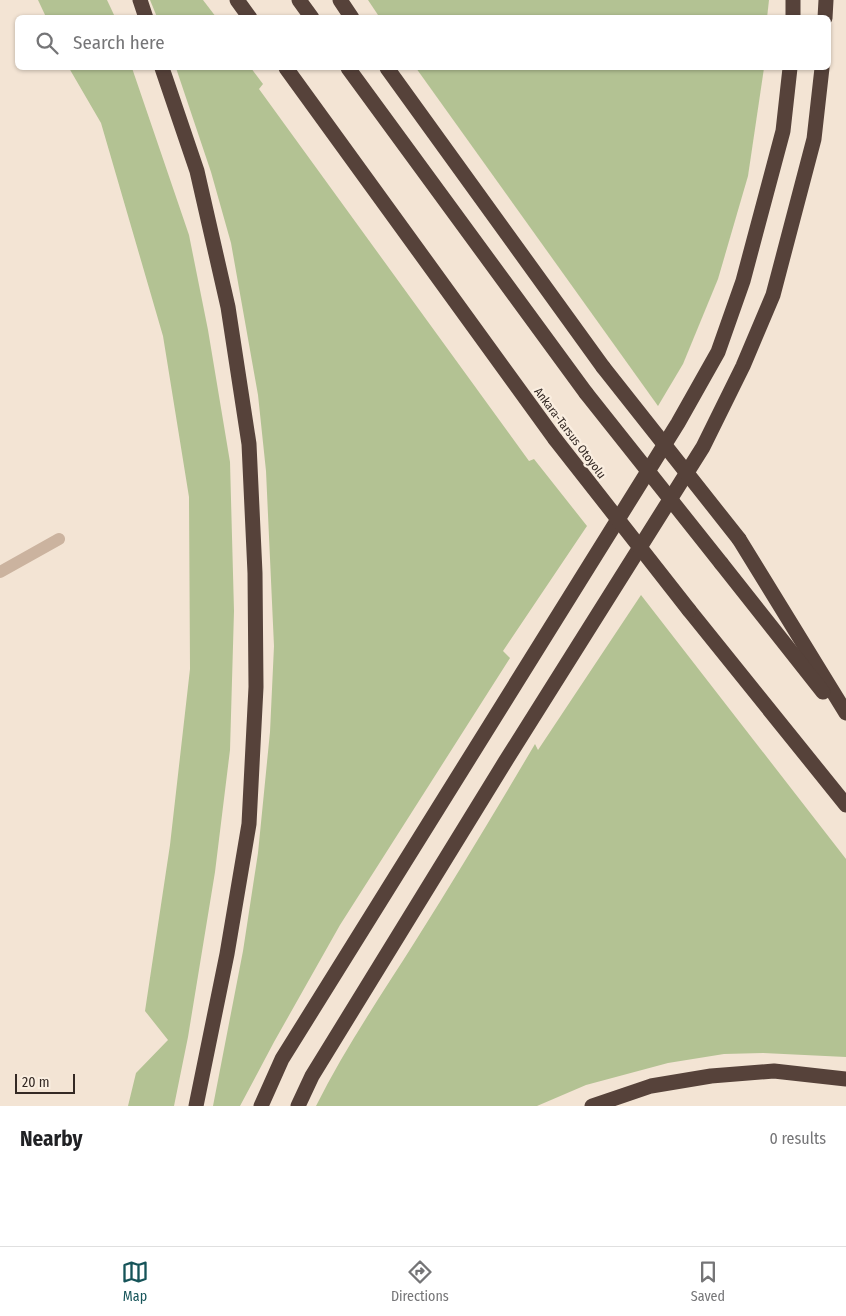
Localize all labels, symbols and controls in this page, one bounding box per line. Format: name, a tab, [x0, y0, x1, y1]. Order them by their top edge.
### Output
search box	[15, 15, 831, 70]
icon: search	[33, 29, 61, 57]
text: Search here	[73, 31, 165, 54]
street label: Ankara-Tarsus Otoyolu	[531, 385, 609, 481]
scale bar	[15, 1071, 75, 1094]
text: 20 m	[22, 1074, 50, 1091]
text: Nearby	[20, 1126, 82, 1152]
text: 0 results	[769, 1129, 826, 1148]
tab: Map	[121, 1258, 149, 1305]
tab: Directions	[391, 1258, 449, 1305]
tab: Saved	[691, 1258, 725, 1305]

